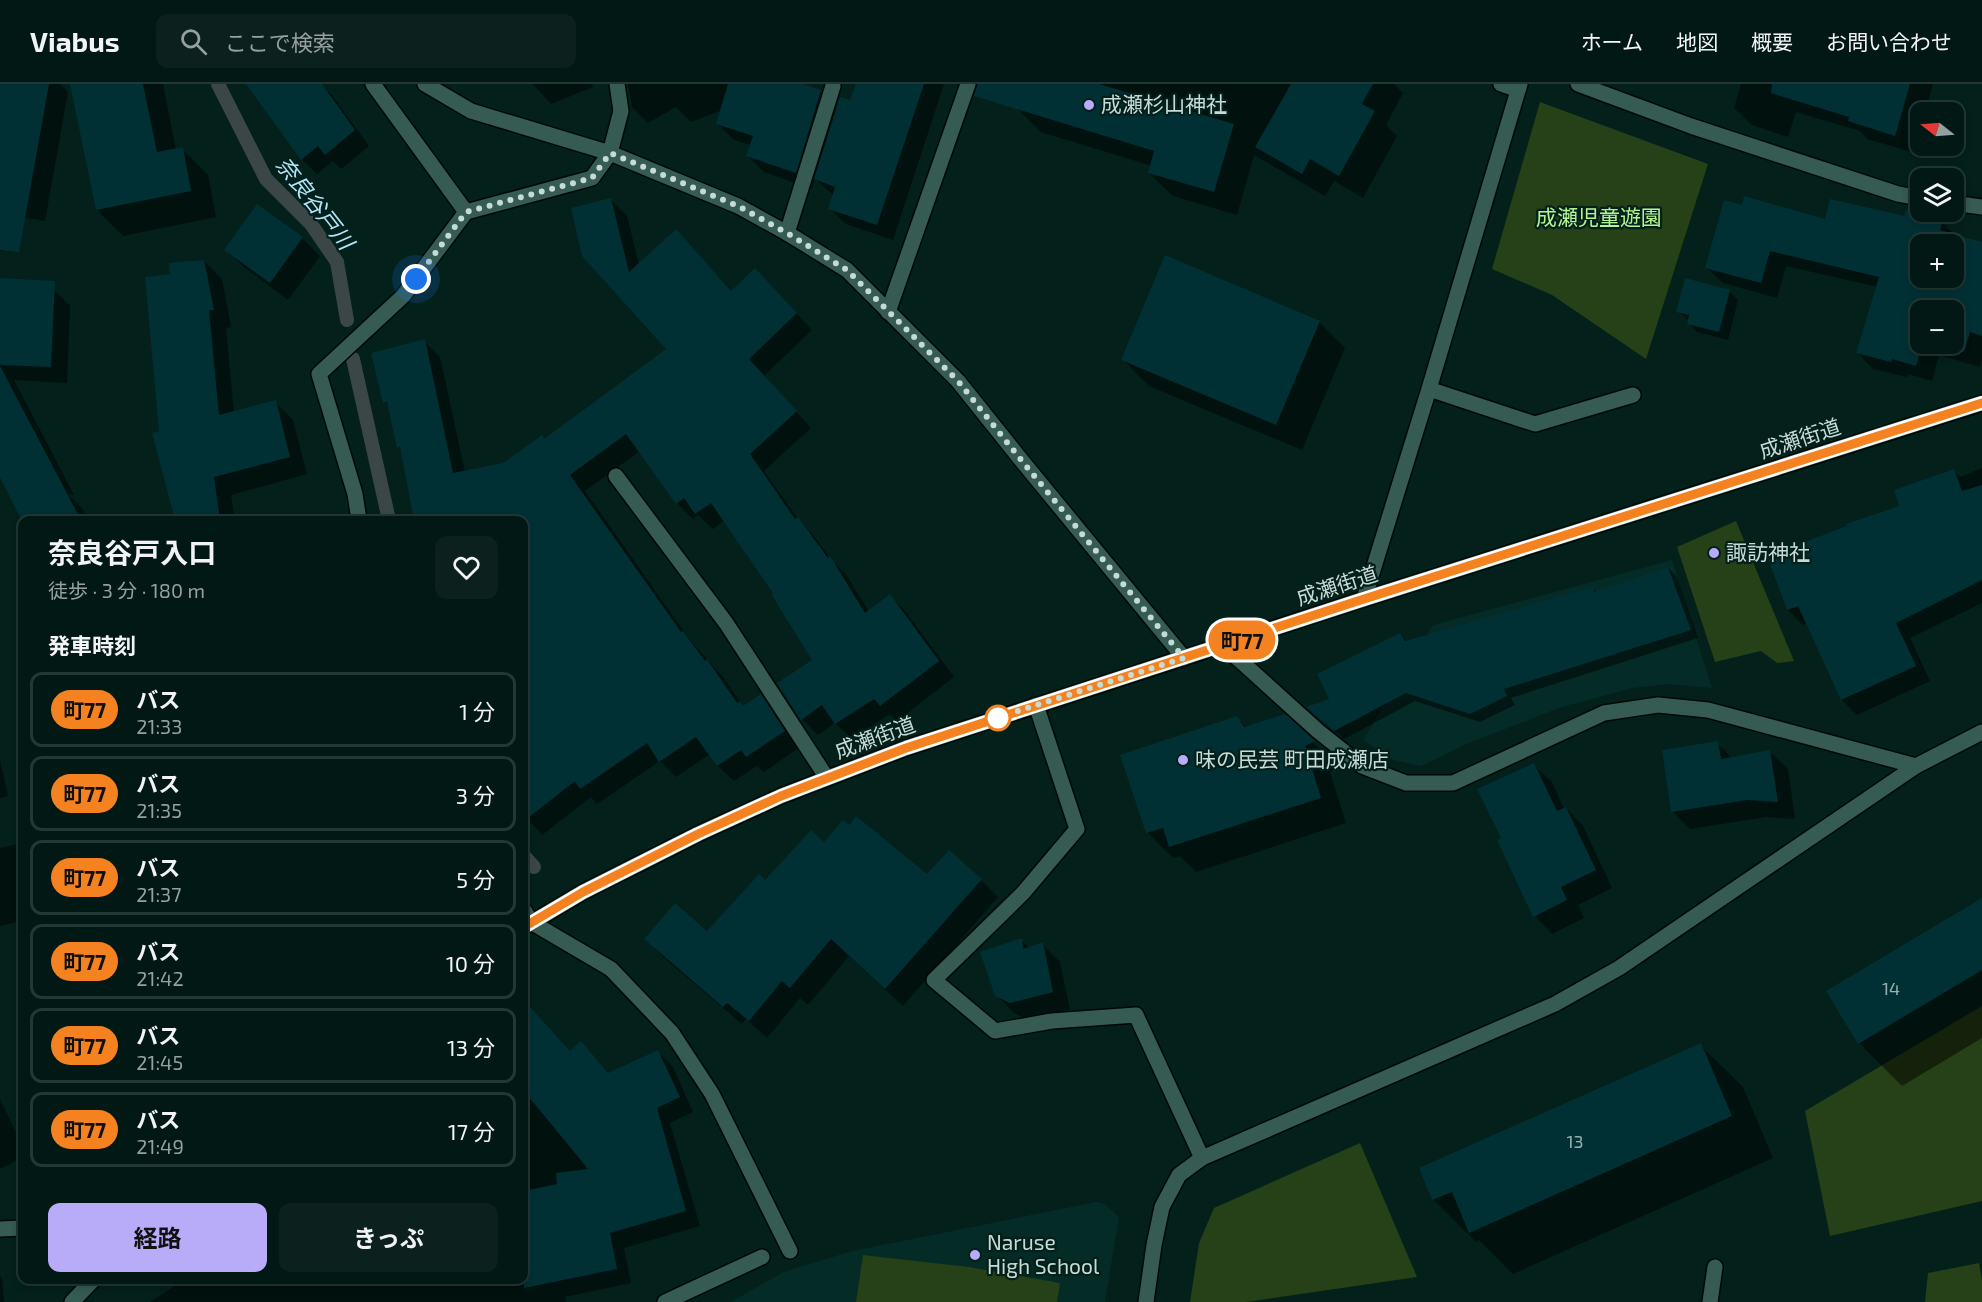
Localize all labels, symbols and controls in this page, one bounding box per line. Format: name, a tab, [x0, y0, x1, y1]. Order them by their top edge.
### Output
search box	[156, 14, 576, 68]
text: Viabus	[30, 24, 120, 58]
icon: search	[177, 25, 210, 58]
text: ここで検索	[225, 29, 335, 55]
text: ホーム	[1581, 29, 1643, 54]
text: 地図	[1676, 29, 1718, 54]
text: 概要	[1751, 29, 1793, 54]
text: お問い合わせ	[1826, 29, 1952, 54]
place label: 成瀬杉山神社	[1101, 91, 1227, 116]
marker: 成瀬杉山神社	[1082, 98, 1096, 112]
north arrow	[1910, 102, 1964, 156]
map controls	[1910, 102, 1964, 354]
water label: 奈良谷戸川	[272, 151, 361, 255]
button: layers	[1910, 168, 1964, 222]
park label: 成瀬児童遊園	[1536, 204, 1662, 229]
button: +	[1910, 234, 1964, 288]
your location	[401, 264, 431, 294]
button: −	[1910, 300, 1964, 354]
street label: 成瀬街道	[1756, 413, 1843, 462]
text: 奈良谷戸入口	[48, 535, 216, 569]
button: heart	[435, 536, 498, 599]
place label: 諏訪神社	[1726, 539, 1810, 564]
marker: 諏訪神社	[1707, 546, 1721, 560]
street label: 成瀬街道	[1293, 560, 1380, 609]
text: 徒歩 · 3 分 · 180 m	[48, 578, 205, 602]
line badge: 町77	[1208, 620, 1276, 660]
text: 町77	[1220, 628, 1264, 653]
text: 発車時刻	[48, 632, 136, 658]
text: バス	[136, 686, 180, 712]
text: 町77	[63, 697, 106, 722]
text: 1 分	[459, 698, 495, 724]
unlabelled marker	[985, 705, 1011, 731]
street label: 成瀬街道	[831, 710, 918, 763]
text: 21:33	[136, 714, 182, 738]
place label: 味の民芸 町田成瀬店	[1195, 746, 1389, 771]
marker: 味の民芸 町田成瀬店	[1176, 753, 1190, 767]
text: バス	[136, 770, 180, 796]
text: 町77	[63, 781, 106, 806]
text: 3 分	[456, 782, 495, 808]
text: 21:35	[136, 798, 182, 822]
text: バス	[136, 854, 180, 880]
text: 町77	[63, 865, 106, 890]
text: 5 分	[456, 866, 495, 892]
text: 21:37	[136, 882, 181, 906]
text: バス	[136, 938, 180, 964]
text: 町77	[63, 949, 106, 974]
text: 10 分	[446, 950, 495, 976]
text: 21:42	[136, 966, 184, 990]
house number: 14	[1882, 977, 1900, 999]
text: バス	[136, 1022, 180, 1048]
text: 町77	[63, 1033, 106, 1058]
text: 13 分	[447, 1034, 495, 1060]
text: 21:45	[136, 1050, 183, 1074]
text: バス	[136, 1106, 180, 1132]
text: 町77	[63, 1117, 106, 1142]
text: 17 分	[448, 1118, 495, 1144]
house number: 13	[1566, 1130, 1584, 1152]
text: 21:49	[136, 1134, 184, 1158]
button: 経路	[48, 1203, 267, 1272]
button: きっぷ	[279, 1203, 498, 1272]
place label: Naruse High School	[987, 1229, 1100, 1278]
marker: Naruse High School	[968, 1248, 982, 1262]

